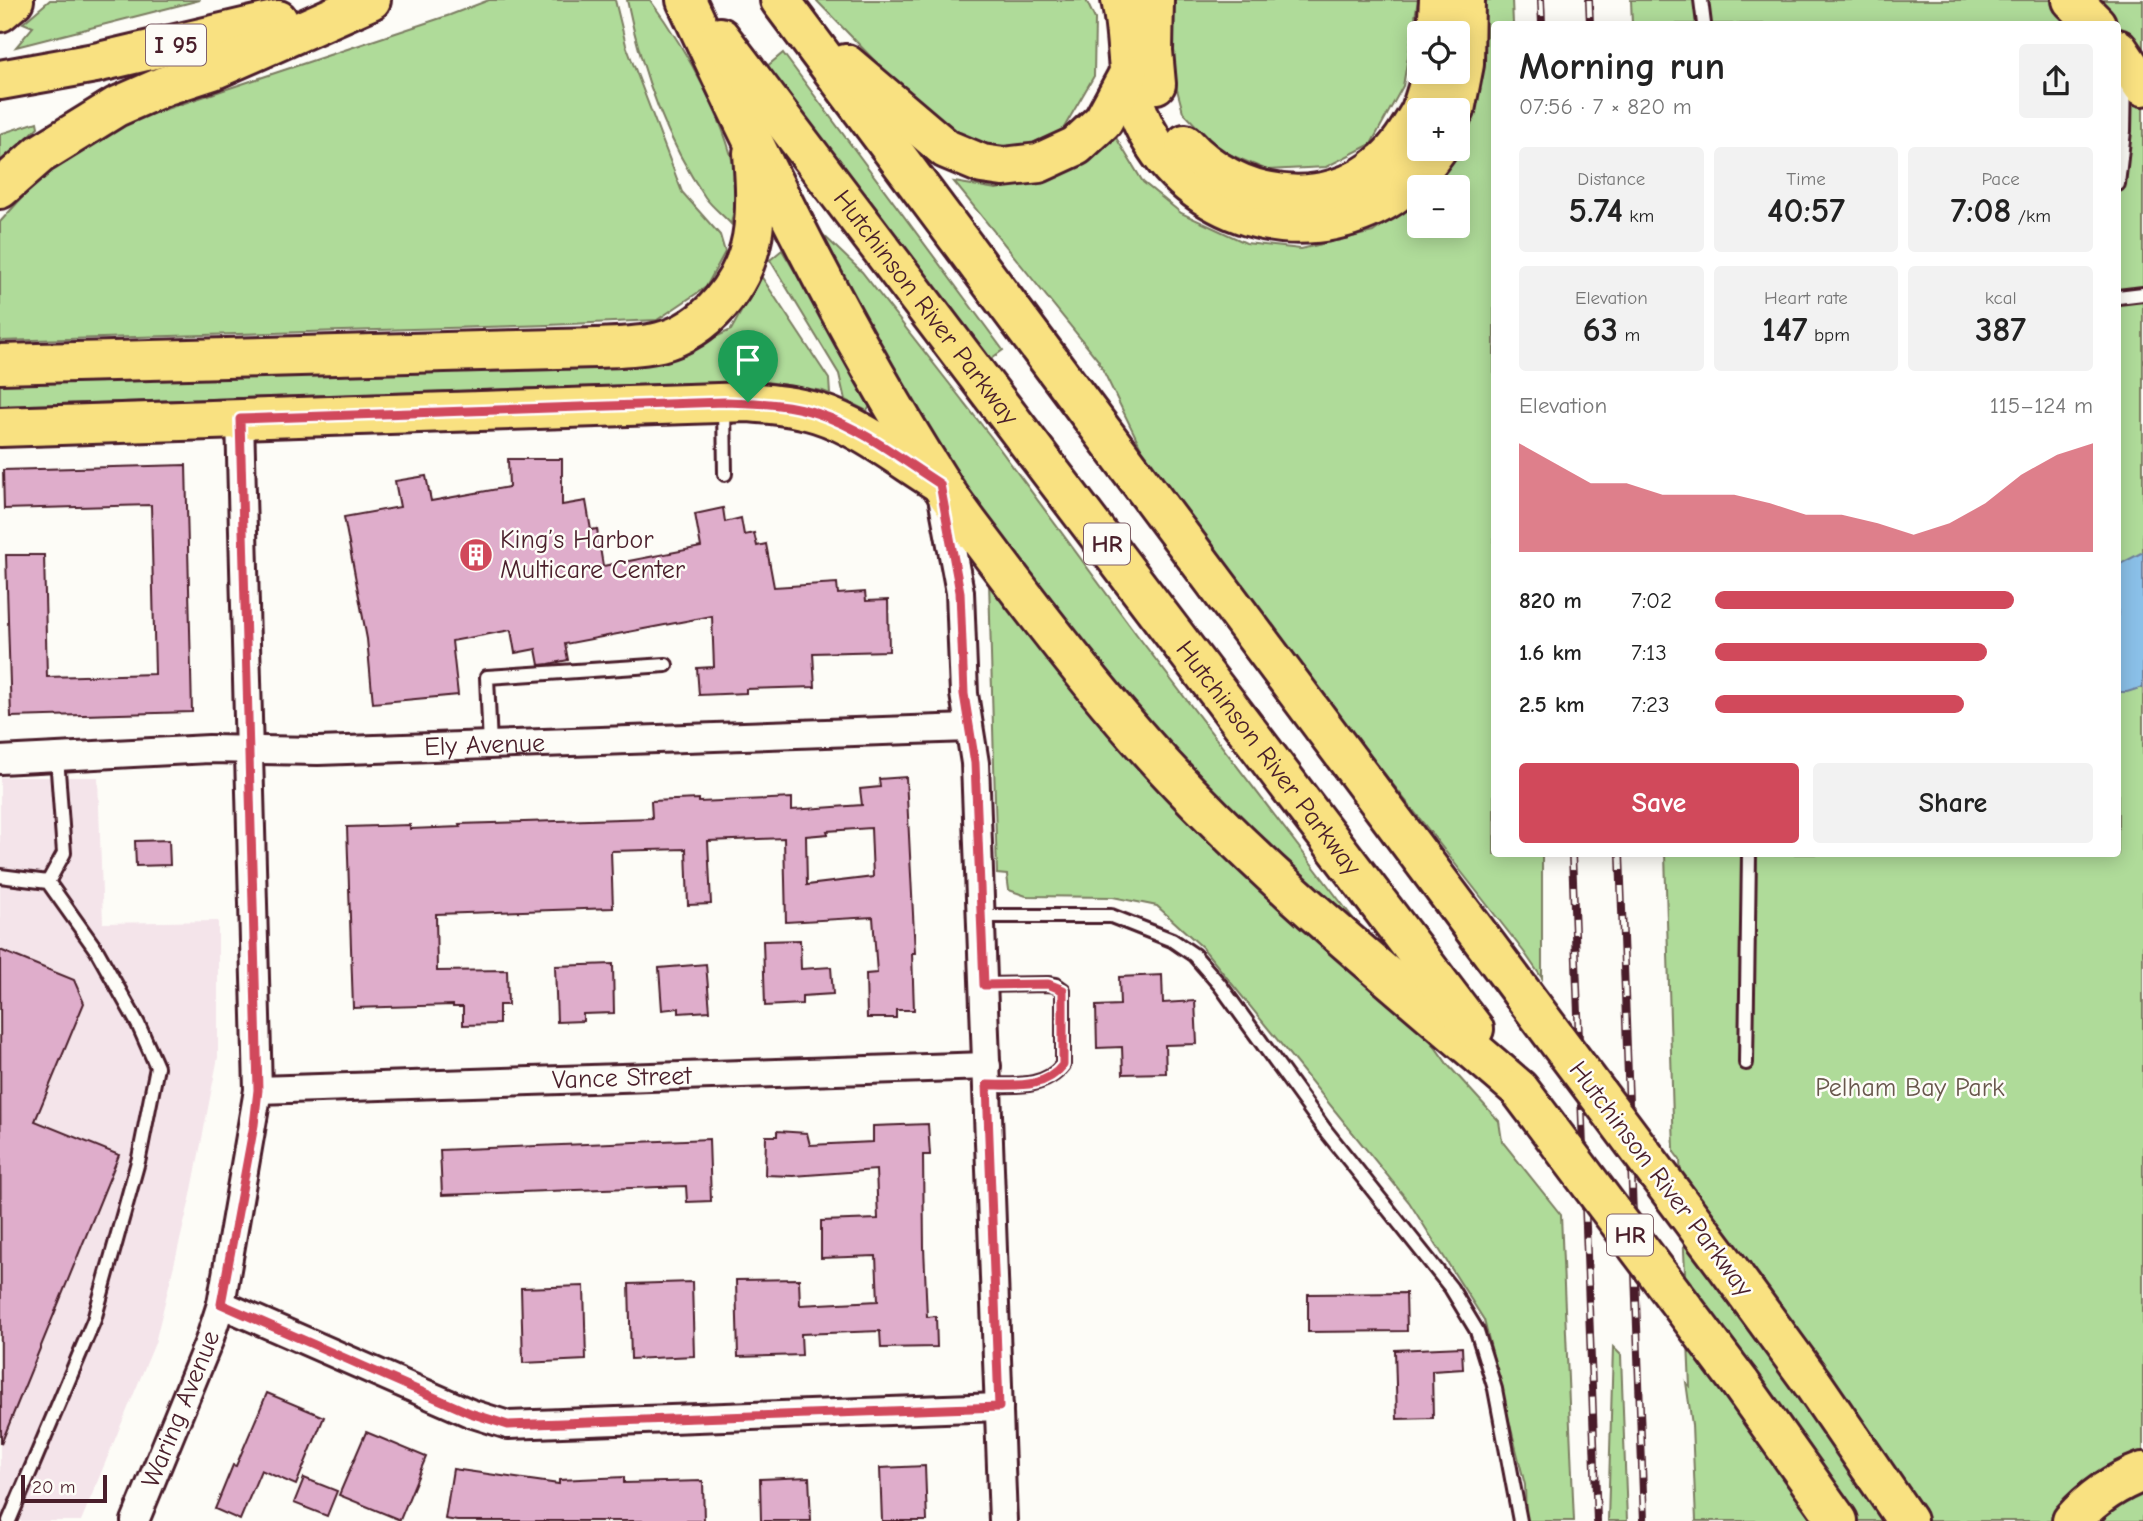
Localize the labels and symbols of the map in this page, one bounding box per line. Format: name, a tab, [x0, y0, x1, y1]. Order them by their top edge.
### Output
road number: I 95	[146, 25, 206, 66]
street label: Hutchinson River Parkway	[827, 184, 1025, 431]
pin	[718, 330, 778, 402]
road number: HR	[1084, 524, 1130, 564]
place label: King’s Harbor Multicare Center	[500, 525, 686, 585]
building icon: King’s Harbor Multicare Center	[457, 536, 495, 574]
street label: Hutchinson River Parkway	[1169, 635, 1367, 882]
street label: Ely Avenue	[424, 728, 546, 762]
street label: Hutchinson River Parkway	[1563, 1055, 1759, 1303]
street label: Vance Street	[552, 1061, 694, 1095]
park label: Pelham Bay Park	[1815, 1073, 2005, 1103]
road number: HR	[1607, 1214, 1653, 1255]
street label: Waring Avenue	[135, 1327, 226, 1492]
scale bar	[21, 1472, 107, 1504]

